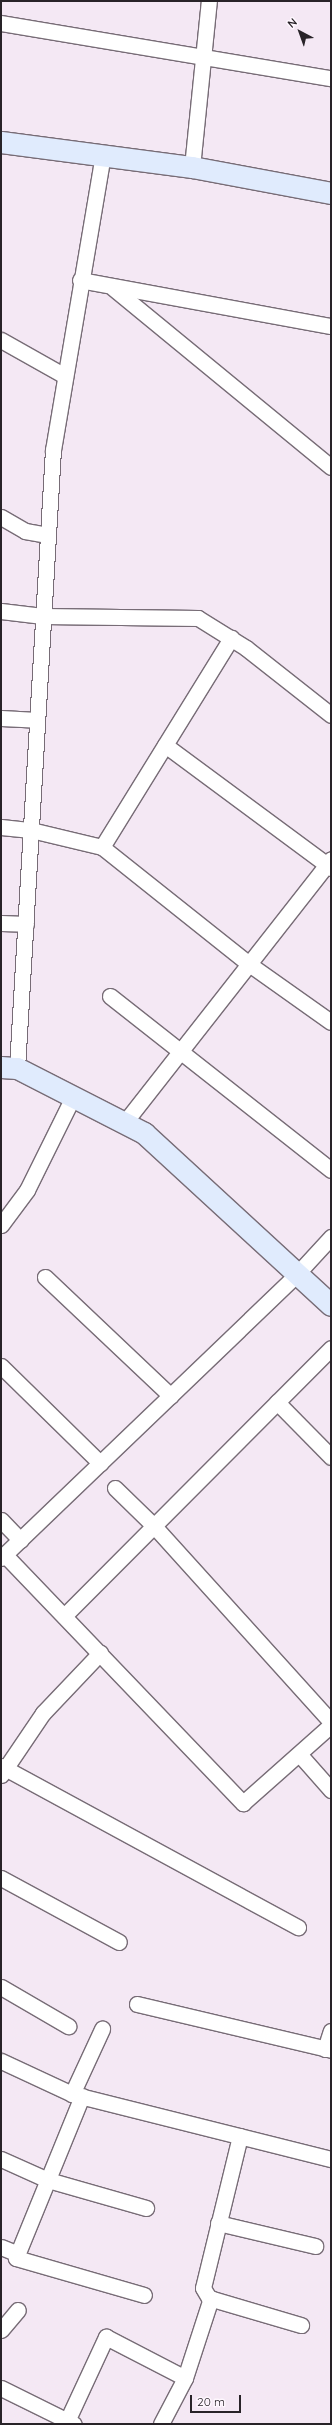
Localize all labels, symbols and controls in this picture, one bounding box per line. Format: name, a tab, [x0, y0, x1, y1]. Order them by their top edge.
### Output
north arrow	[280, 12, 320, 52]
text: N	[284, 15, 300, 31]
scale bar	[192, 2387, 243, 2413]
text: 20 m	[197, 2394, 225, 2409]

